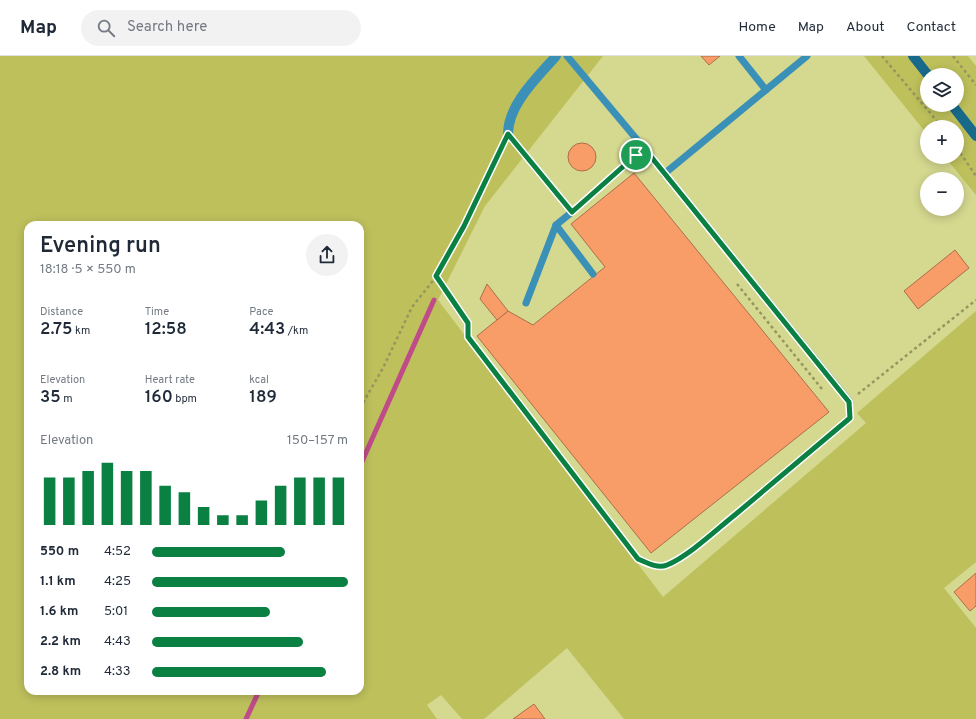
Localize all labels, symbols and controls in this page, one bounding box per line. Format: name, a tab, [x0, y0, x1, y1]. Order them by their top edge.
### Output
search box	[81, 10, 361, 46]
text: Map	[20, 16, 57, 40]
icon: search	[95, 17, 117, 39]
text: Search here	[127, 18, 207, 37]
text: Home	[739, 19, 776, 36]
text: Map	[798, 19, 824, 36]
text: About	[846, 19, 885, 36]
text: Contact	[907, 19, 956, 36]
map controls	[920, 68, 964, 216]
button: layers	[920, 68, 964, 112]
button: +	[920, 120, 964, 164]
pin	[619, 138, 653, 172]
icon: arrive	[625, 144, 647, 166]
button: −	[920, 172, 964, 216]
text: Evening run	[40, 233, 161, 260]
button: share	[306, 234, 348, 276]
text: 18:18 · 5 × 550 m	[40, 262, 136, 278]
text: Distance	[40, 305, 83, 319]
text: Time	[145, 305, 169, 319]
text: Pace	[249, 305, 274, 319]
text: 2.75	[40, 319, 72, 341]
text: 12:58	[145, 319, 187, 341]
text: 4:43	[249, 319, 285, 341]
text: km	[72, 324, 90, 338]
text: /km	[285, 324, 308, 338]
text: Elevation	[40, 373, 85, 387]
text: Heart rate	[145, 373, 195, 387]
text: kcal	[249, 373, 269, 387]
text: 35	[40, 387, 61, 409]
text: 160	[145, 387, 173, 409]
text: 189	[249, 387, 277, 409]
text: m	[61, 392, 73, 406]
text: bpm	[173, 392, 197, 406]
text: Elevation	[40, 433, 93, 449]
text: 150–157 m	[287, 433, 348, 449]
text: 550 m	[40, 544, 79, 560]
text: 4:52	[104, 544, 131, 560]
text: 1.1 km	[40, 574, 76, 590]
text: 4:25	[104, 574, 131, 590]
text: 1.6 km	[40, 604, 78, 620]
text: 5:01	[104, 604, 128, 620]
text: 2.2 km	[40, 634, 81, 650]
text: 4:43	[104, 634, 131, 650]
text: 2.8 km	[40, 664, 81, 680]
text: 4:33	[104, 664, 131, 680]

